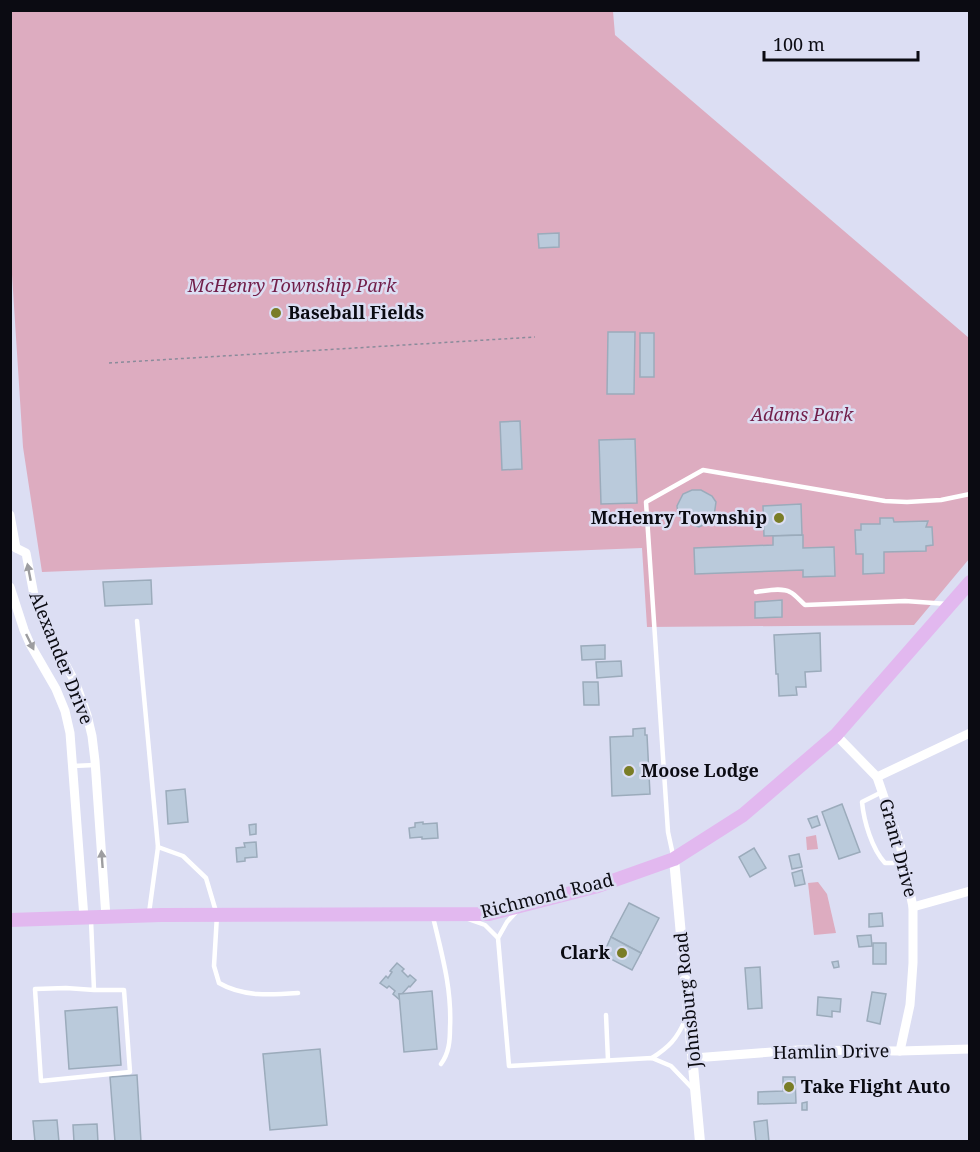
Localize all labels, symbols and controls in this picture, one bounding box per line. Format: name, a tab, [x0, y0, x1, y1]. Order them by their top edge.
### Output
scale bar	[764, 24, 918, 62]
text: 100 m	[773, 32, 825, 56]
park label: McHenry Township Park	[187, 273, 397, 297]
place label: Baseball Fields	[288, 300, 425, 324]
marker: Baseball Fields	[269, 306, 283, 320]
park label: Adams Park	[749, 402, 854, 426]
place label: McHenry Township	[591, 505, 767, 529]
marker: McHenry Township	[772, 511, 786, 525]
one-way arrow	[24, 562, 33, 581]
street label: Alexander Drive	[24, 588, 100, 728]
one-way arrow	[25, 633, 34, 650]
place label: Moose Lodge	[641, 758, 759, 782]
marker: Moose Lodge	[622, 764, 636, 778]
street label: Grant Drive	[874, 796, 924, 900]
one-way arrow	[97, 849, 107, 868]
street label: Richmond Road	[478, 867, 616, 923]
street label: Johnsburg Road	[668, 931, 706, 1070]
place label: Clark	[560, 940, 611, 964]
marker: Clark	[615, 946, 629, 960]
street label: Hamlin Drive	[773, 1038, 889, 1064]
place label: Take Flight Auto	[801, 1074, 951, 1098]
marker: Take Flight Auto	[782, 1080, 796, 1094]

